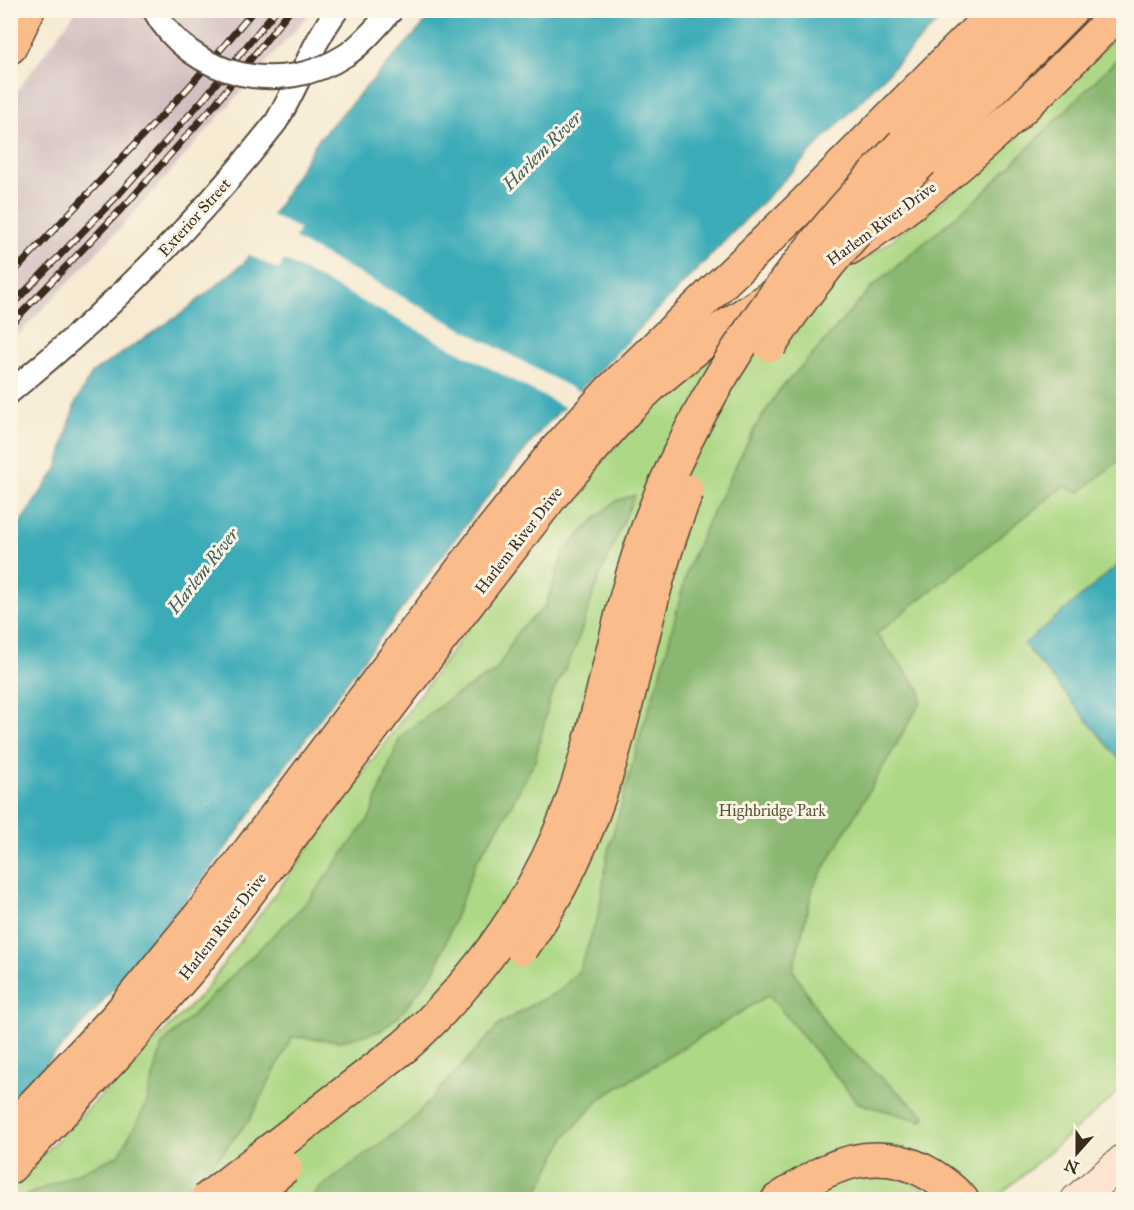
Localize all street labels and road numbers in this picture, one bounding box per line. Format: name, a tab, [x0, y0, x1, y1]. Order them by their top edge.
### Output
street label: Exterior Street	[154, 174, 235, 260]
street label: Harlem River Drive	[823, 177, 940, 269]
street label: Harlem River Drive	[471, 483, 566, 598]
street label: Harlem River Drive	[175, 869, 270, 984]

